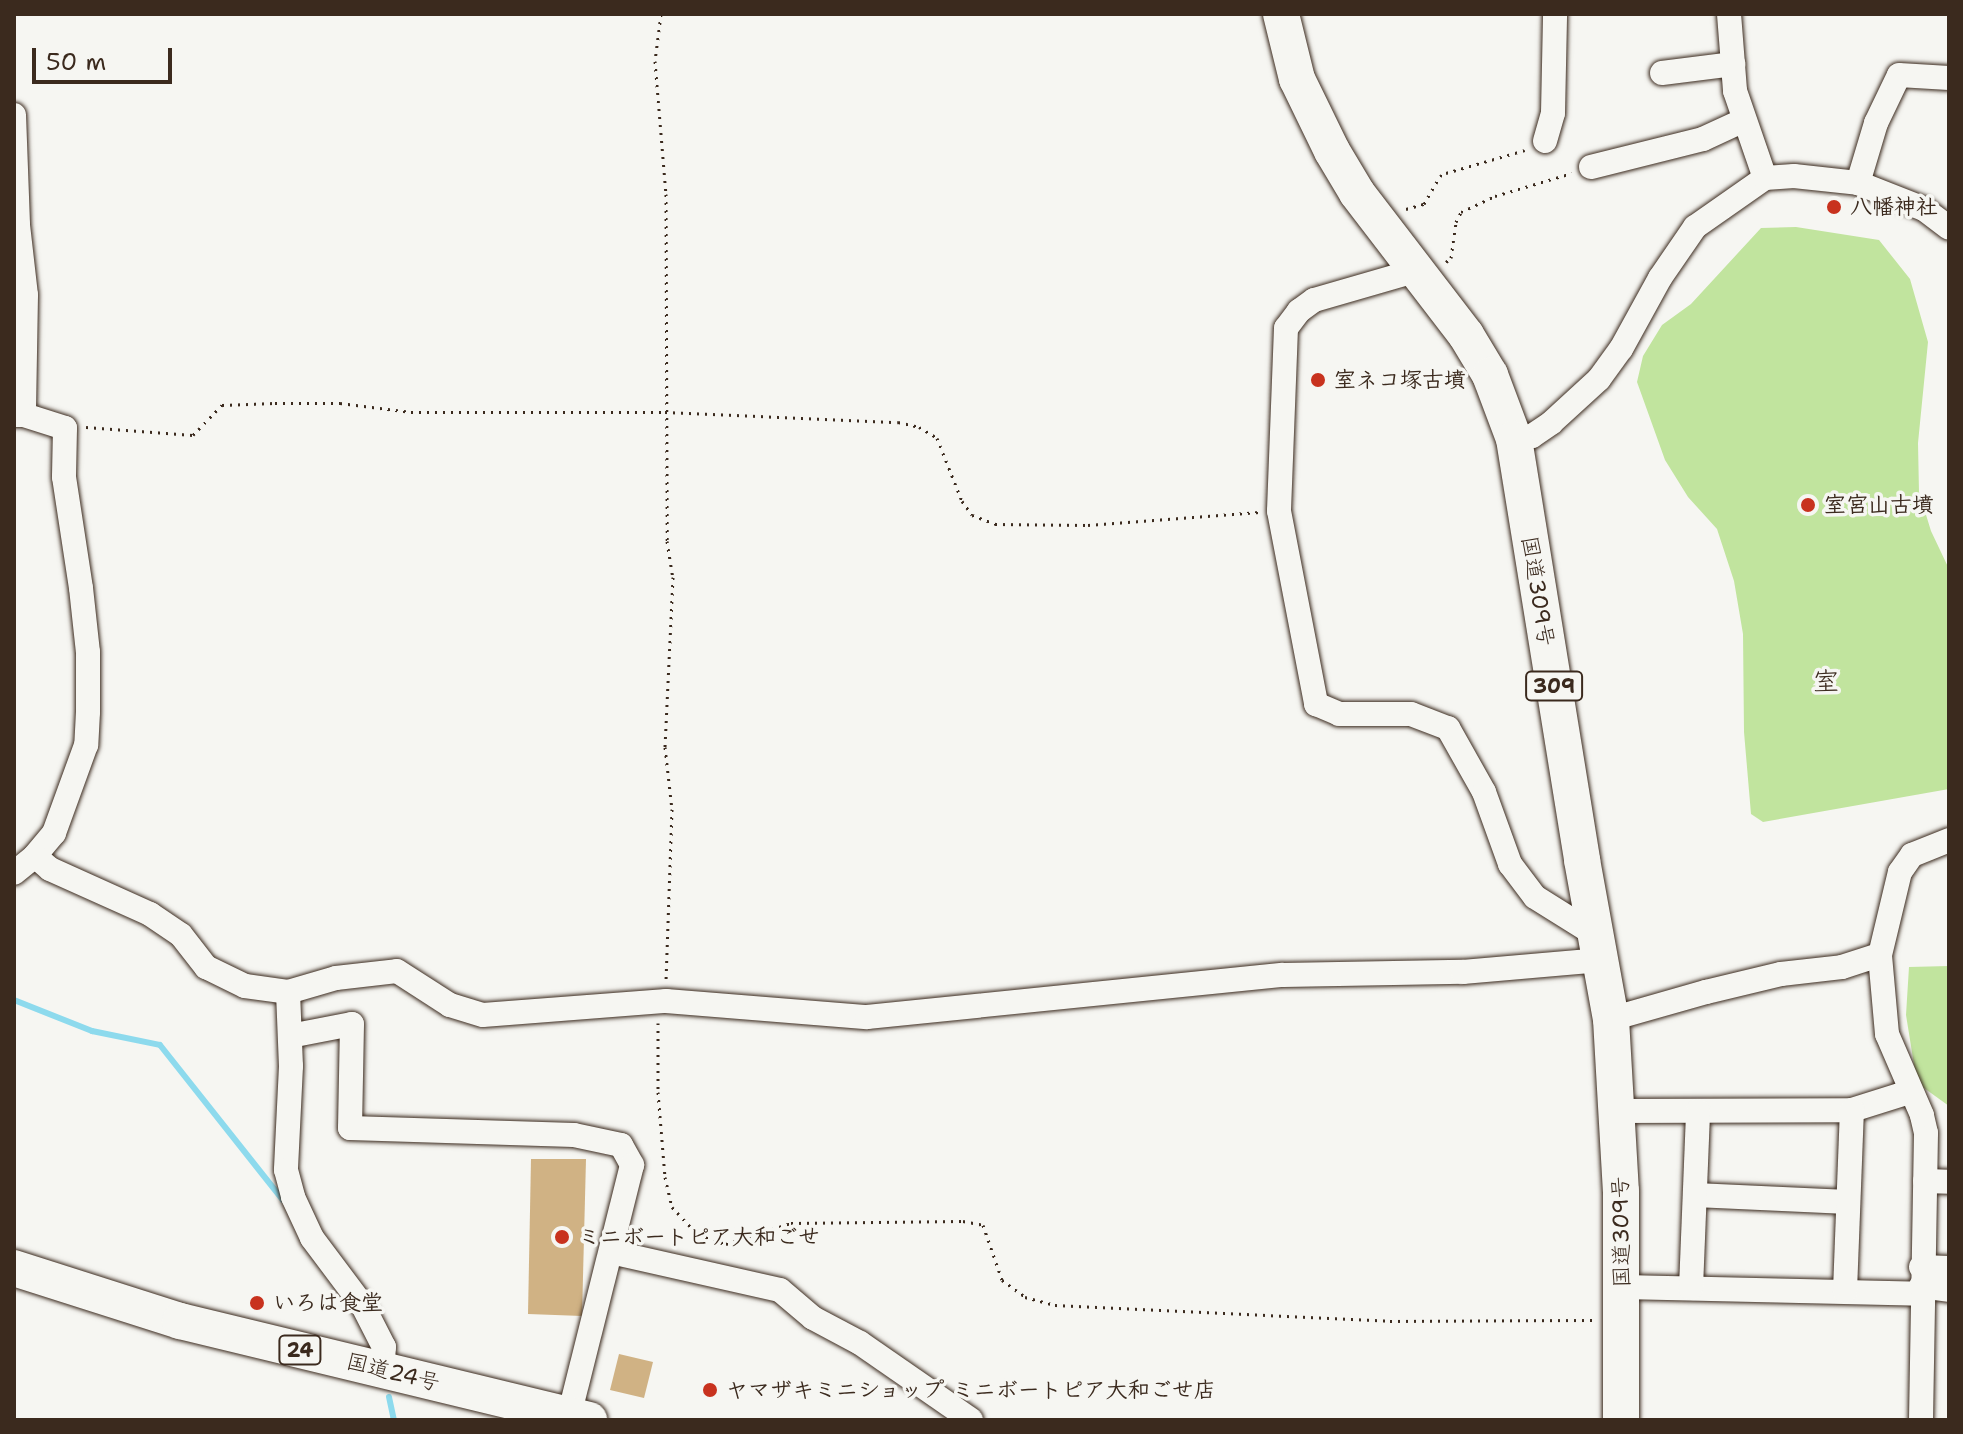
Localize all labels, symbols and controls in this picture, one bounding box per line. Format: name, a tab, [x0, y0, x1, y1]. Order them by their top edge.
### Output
scale bar	[36, 32, 176, 82]
text: 50 m	[46, 46, 106, 78]
place label: 八幡神社	[1850, 194, 1938, 220]
marker: 八幡神社	[1825, 198, 1843, 216]
place label: 室ネコ塚古墳	[1334, 367, 1466, 393]
marker: 室ネコ塚古墳	[1309, 371, 1327, 389]
place label: 室宮山古墳	[1824, 492, 1934, 518]
marker: 室宮山古墳	[1799, 496, 1817, 514]
street label: 国道309号	[1516, 534, 1560, 648]
district label: 室	[1813, 665, 1839, 697]
road number: 309	[1524, 670, 1584, 702]
street label: 国道309号	[1607, 1176, 1635, 1288]
place label: ミニボートピア大和ごせ	[578, 1224, 820, 1250]
marker: ミニボートピア大和ごせ	[553, 1228, 571, 1246]
place label: いろは食堂	[273, 1290, 383, 1316]
marker: いろは食堂	[248, 1294, 266, 1312]
road number: 24	[278, 1334, 322, 1366]
street label: 国道24号	[344, 1348, 442, 1396]
place label: ヤマザキミニショップ ミニボートピア大和ごせ店	[726, 1377, 1218, 1403]
marker: ヤマザキミニショップ ミニボートピア大和ごせ店	[701, 1381, 719, 1399]

